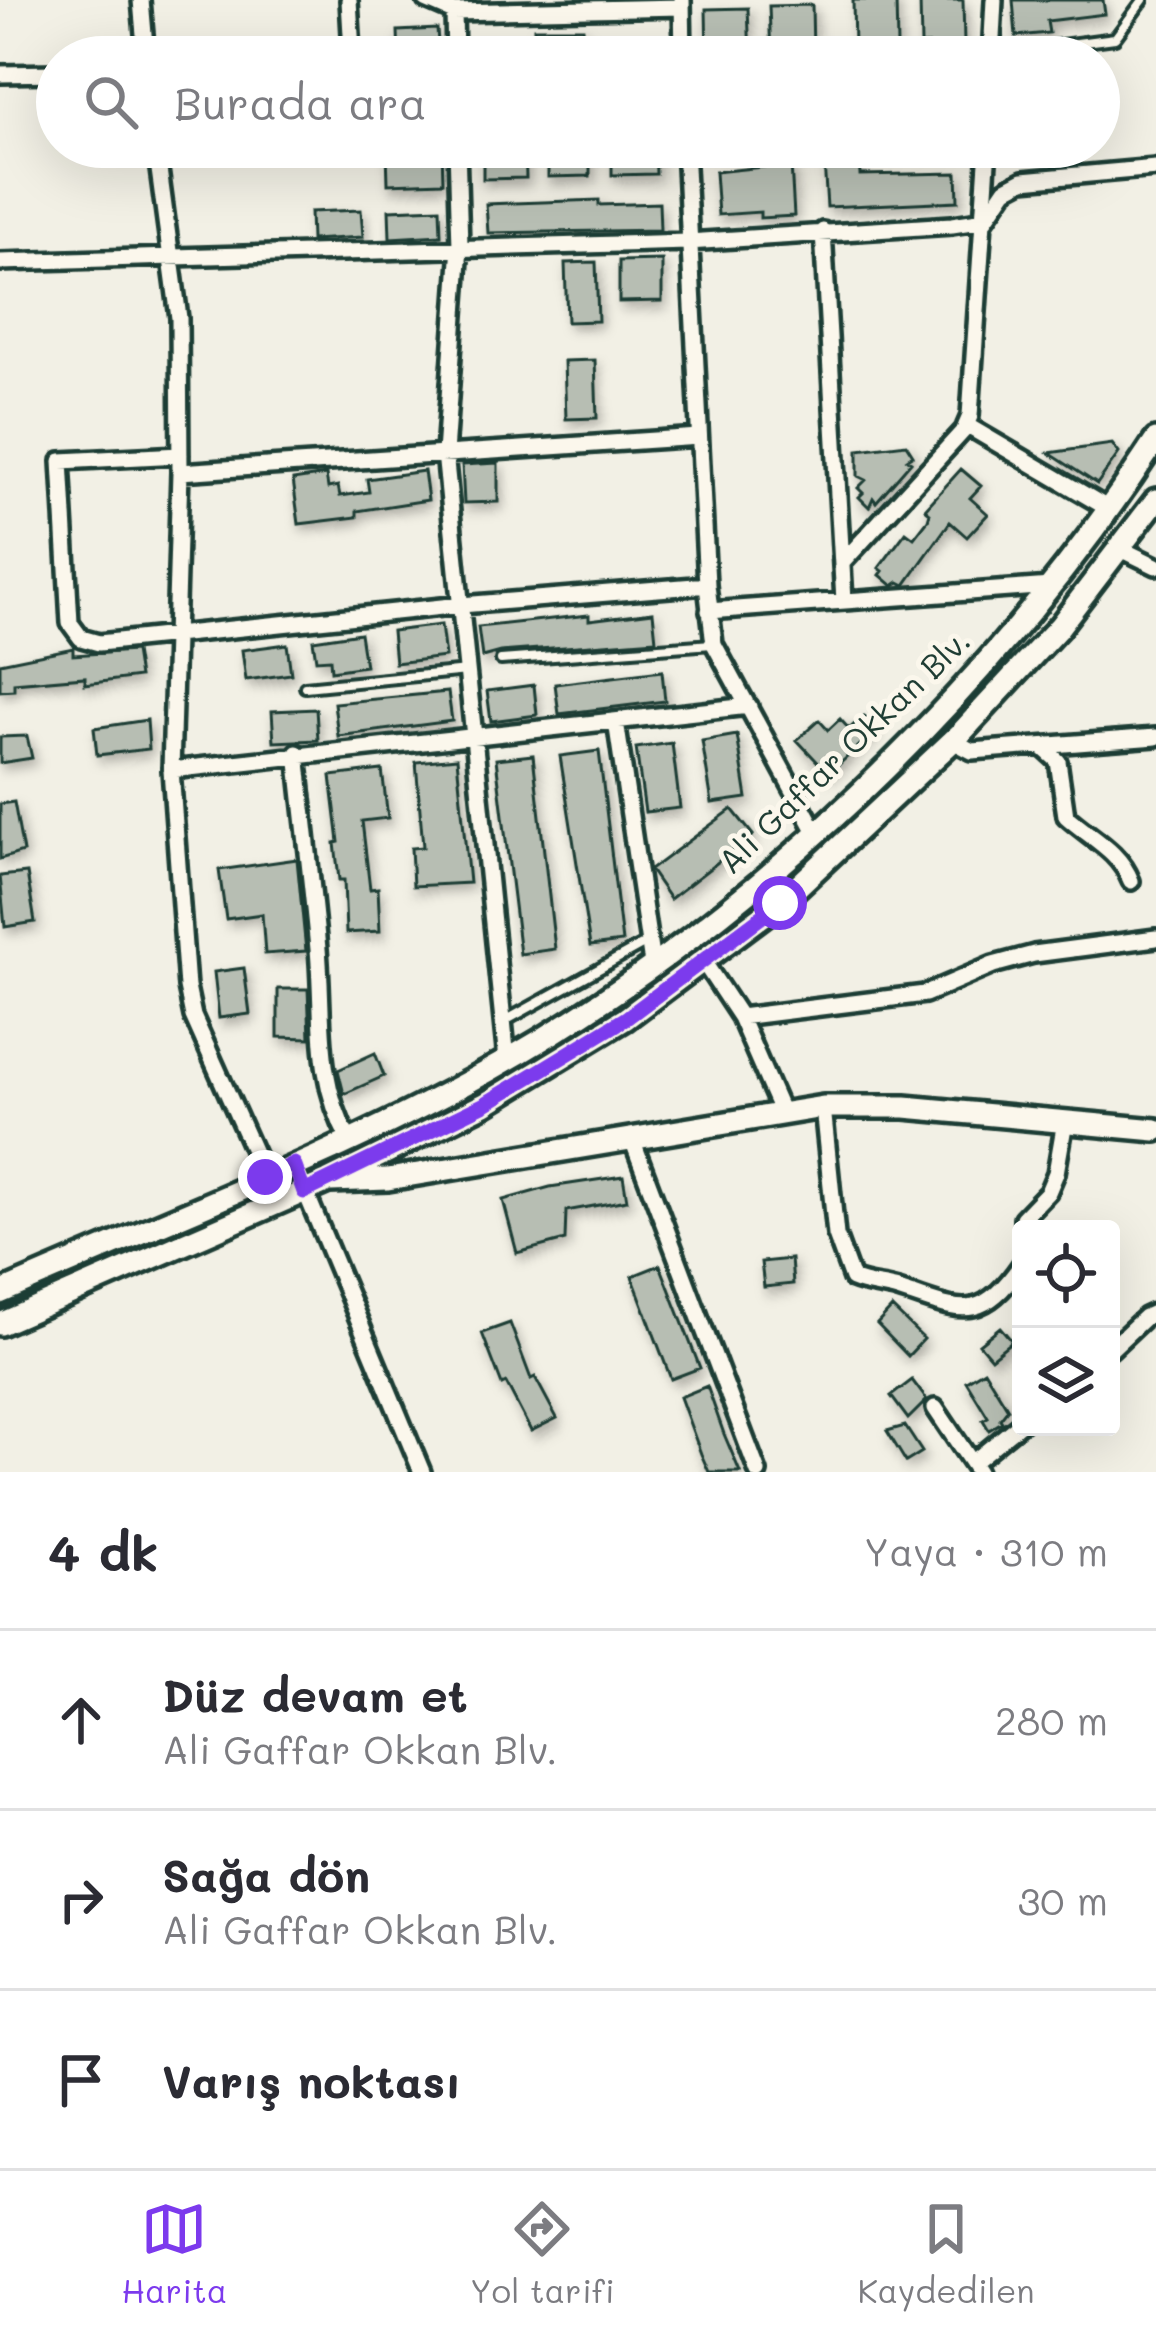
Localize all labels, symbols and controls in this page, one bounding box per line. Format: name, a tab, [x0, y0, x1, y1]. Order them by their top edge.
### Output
search box	[36, 36, 1120, 168]
icon: search	[78, 69, 144, 135]
text: Burada ara	[174, 73, 427, 131]
street label: Ali Gaffar Okkan Blv.	[708, 618, 978, 882]
route start	[753, 876, 807, 930]
route end	[238, 1150, 292, 1204]
map controls	[1012, 1220, 1120, 1436]
button: locate	[1012, 1220, 1120, 1328]
button: layers	[1012, 1328, 1120, 1436]
text: 4 dk	[48, 1517, 158, 1584]
text: Yaya · 310 m	[864, 1525, 1108, 1576]
text: Düz devam et	[162, 1665, 468, 1723]
icon: ahead	[48, 1687, 114, 1753]
text: 280 m	[995, 1694, 1108, 1745]
text: Ali Gaffar Okkan Blv.	[162, 1723, 558, 1774]
text: Sağa dön	[162, 1845, 370, 1903]
icon: right	[48, 1867, 114, 1933]
text: 30 m	[1018, 1874, 1108, 1925]
text: Ali Gaffar Okkan Blv.	[162, 1903, 558, 1954]
icon: arrive	[48, 2047, 114, 2113]
text: Varış noktası	[162, 2051, 461, 2109]
tab: Harita	[121, 2196, 227, 2311]
tab: Yol tarifi	[470, 2196, 615, 2311]
tab: Kaydedilen	[857, 2196, 1035, 2311]

